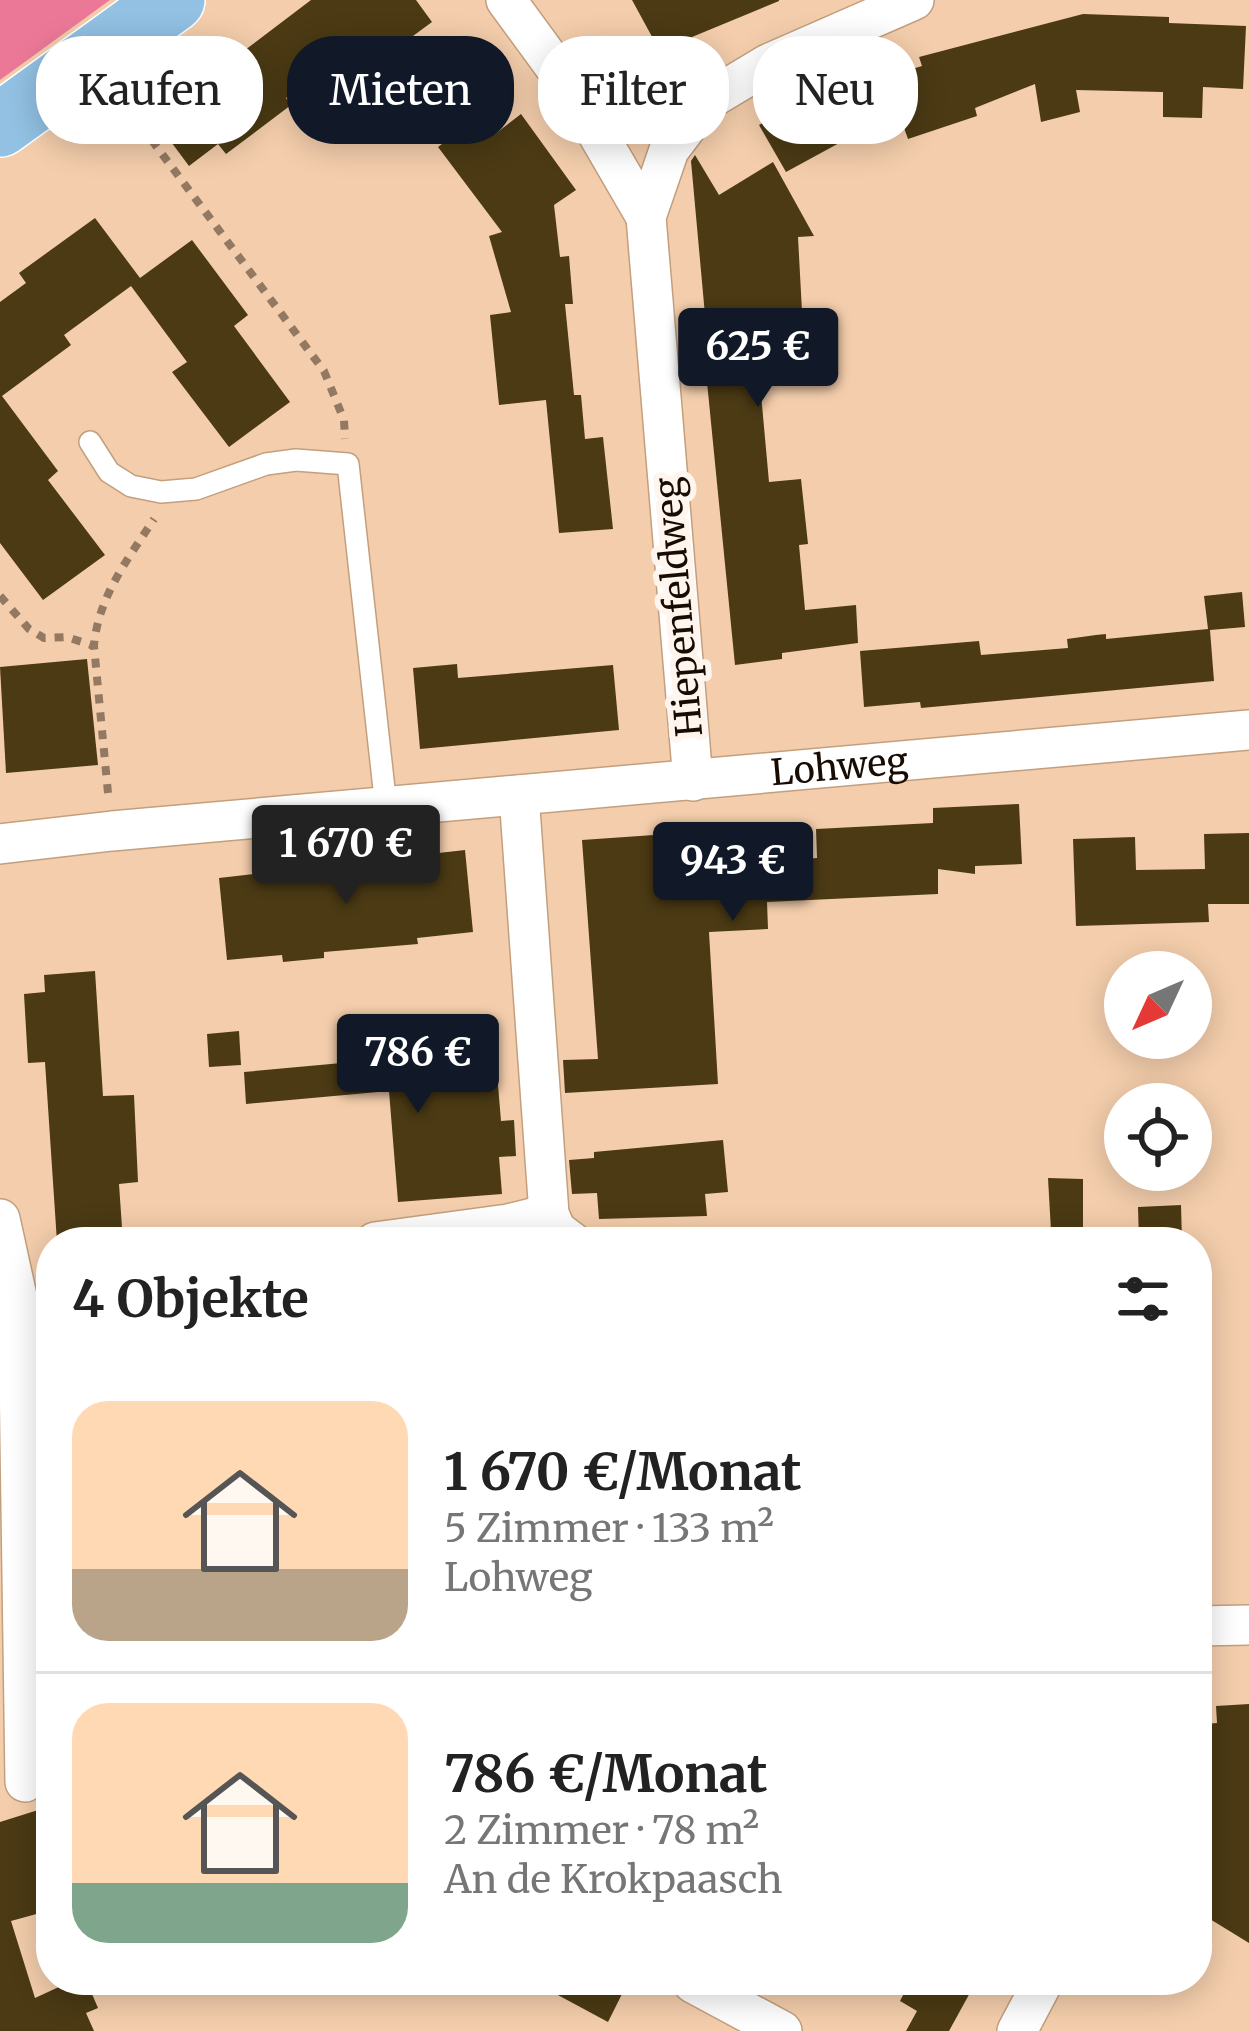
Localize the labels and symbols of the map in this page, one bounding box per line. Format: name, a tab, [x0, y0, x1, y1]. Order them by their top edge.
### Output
pin: 625 €	[674, 308, 842, 410]
street label: Hiepenfeldweg	[645, 475, 712, 739]
street label: Lohweg	[769, 738, 910, 795]
pin: 1 670 €	[235, 805, 457, 907]
pin: 943 €	[649, 822, 817, 924]
north arrow	[1104, 951, 1212, 1059]
pin: 786 €	[334, 1014, 502, 1116]

